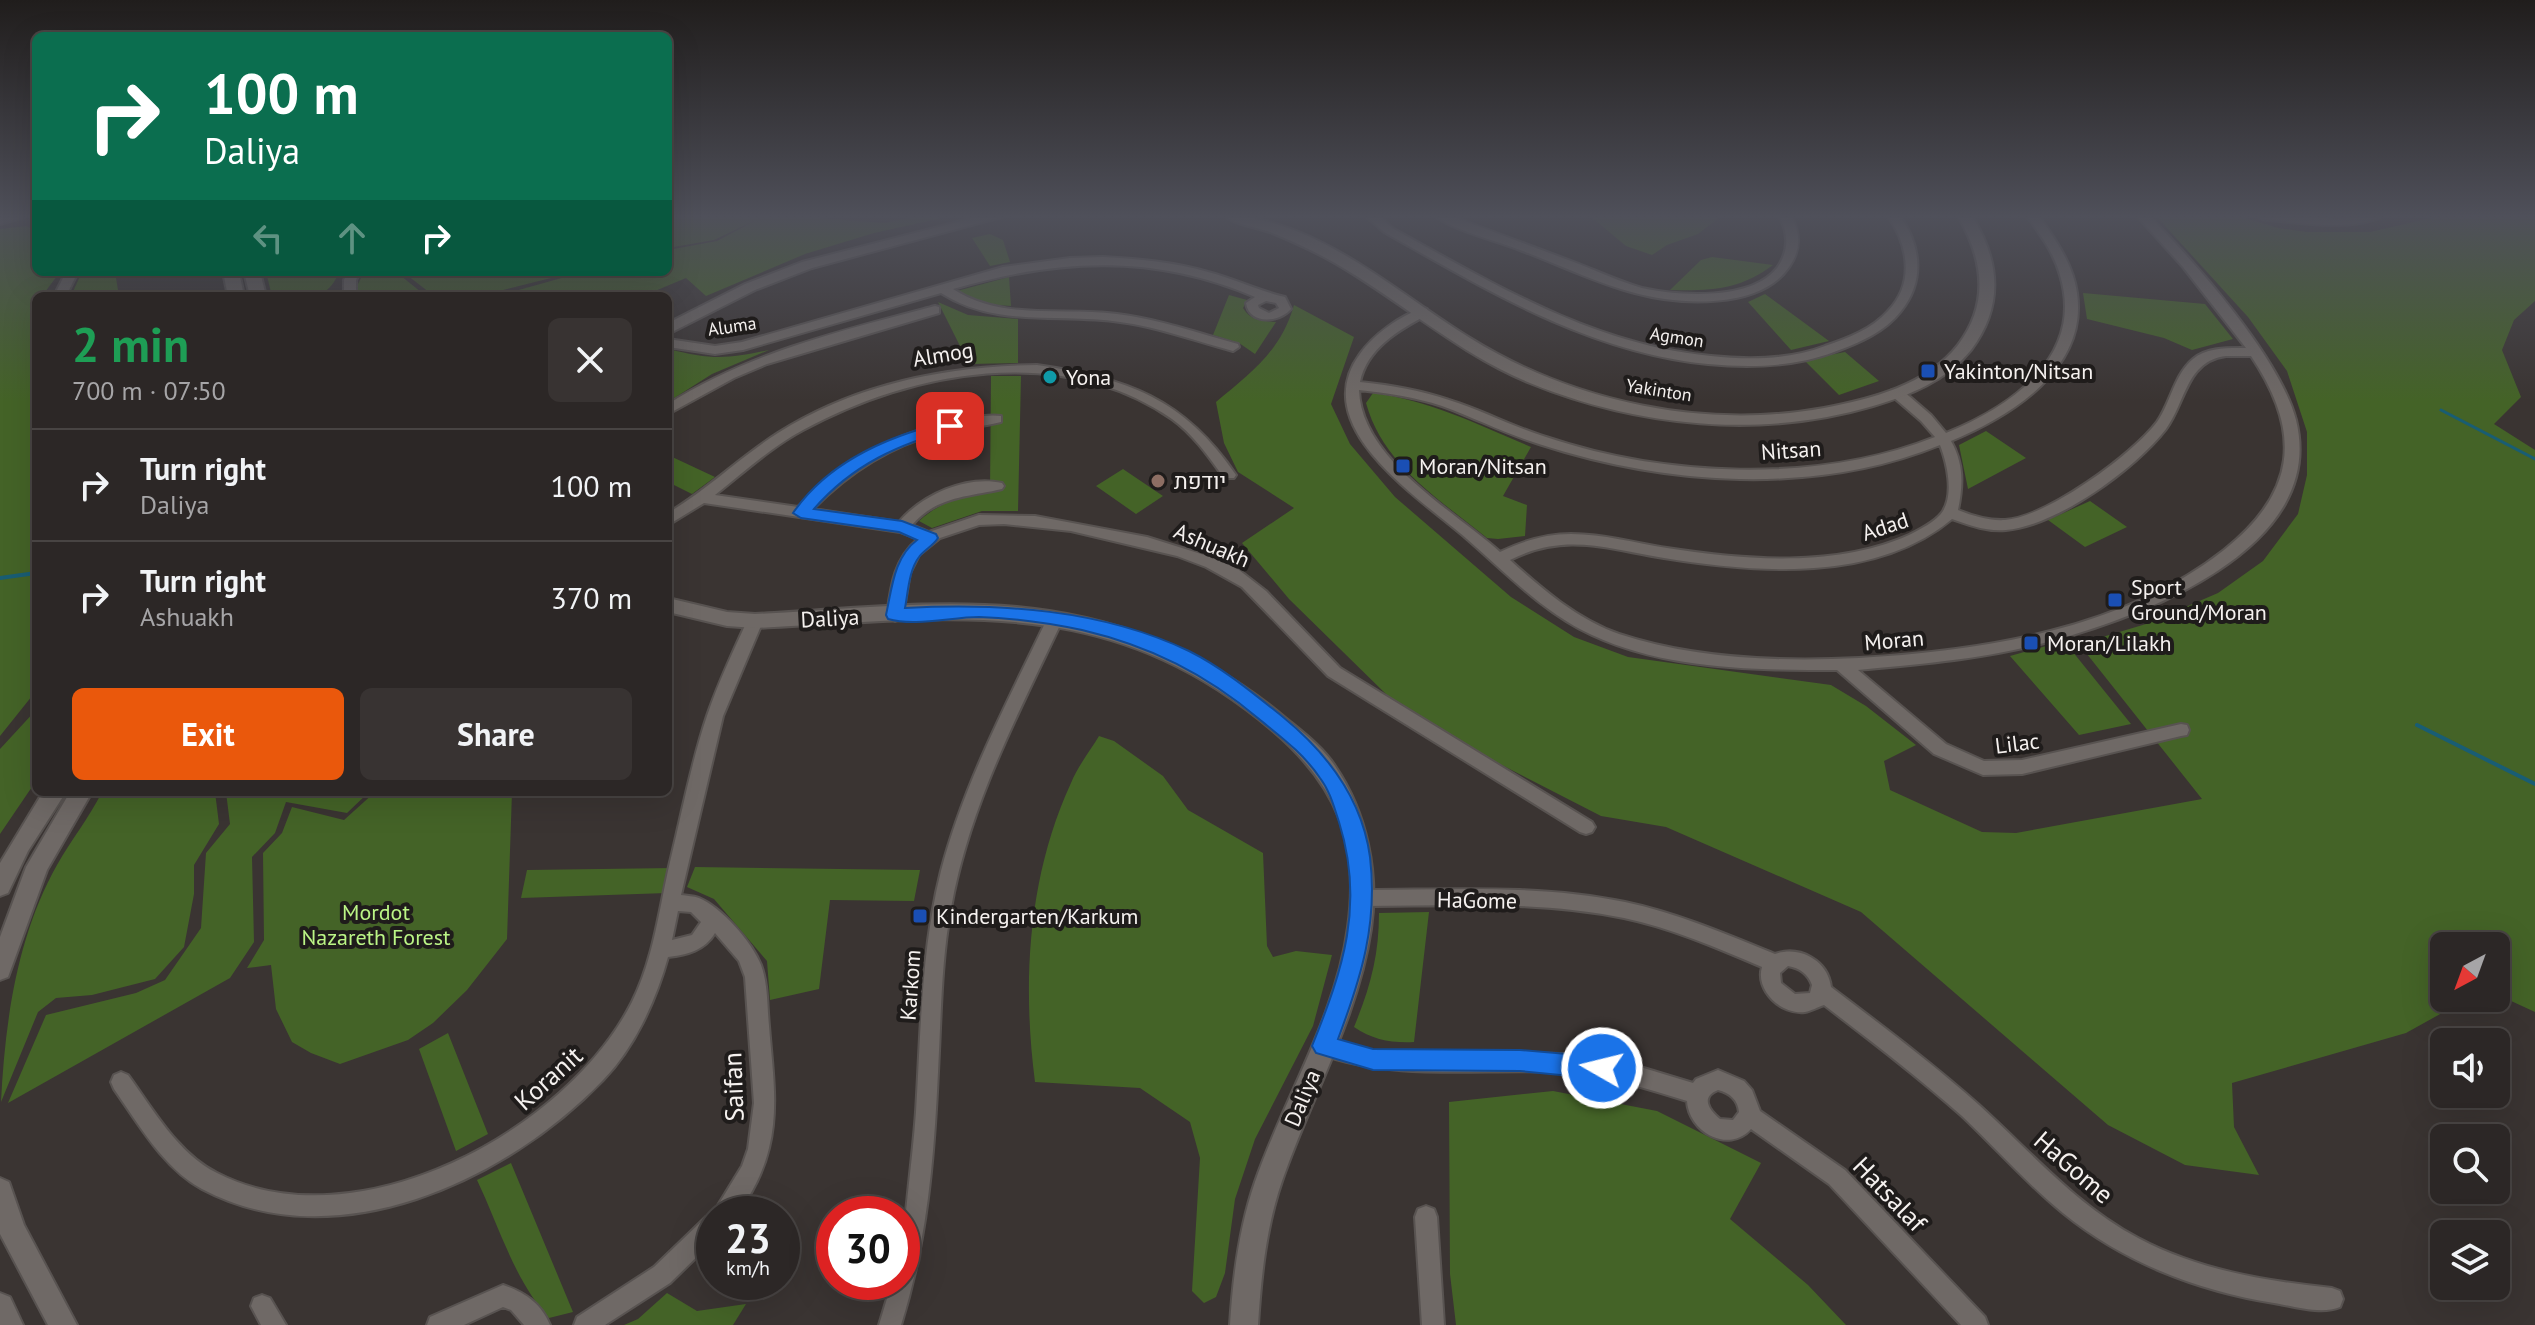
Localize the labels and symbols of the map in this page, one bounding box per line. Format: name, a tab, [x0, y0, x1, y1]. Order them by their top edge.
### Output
street label: Aluma	[706, 311, 758, 341]
street label: Agmon	[1648, 321, 1706, 353]
street label: Almog	[911, 335, 975, 373]
place label: Yakinton/Nitsan	[1944, 357, 2093, 385]
marker: Yakinton/Nitsan	[1919, 362, 1937, 380]
place label: Yona	[1066, 363, 1111, 391]
marker: Yona	[1041, 368, 1059, 386]
street label: Yakinton	[1624, 373, 1694, 407]
pin	[916, 392, 984, 460]
street label: Nitsan	[1760, 434, 1822, 466]
place label: Moran/Nitsan	[1419, 452, 1547, 480]
marker: Moran/Nitsan	[1394, 457, 1412, 475]
place label: יודפת	[1174, 467, 1226, 495]
marker: יודפת	[1149, 472, 1167, 490]
street label: Adad	[1858, 505, 1912, 547]
street label: Ashuakh	[1170, 517, 1254, 573]
place label: Sport Ground/Moran	[2131, 573, 2267, 626]
marker: Sport Ground/Moran	[2106, 591, 2124, 609]
street label: Daliya	[800, 602, 860, 634]
street label: Moran	[1863, 623, 1925, 657]
place label: Moran/Lilakh	[2047, 629, 2172, 657]
marker: Moran/Lilakh	[2022, 634, 2040, 652]
street label: Lilac	[1993, 726, 2041, 760]
street label: HaGome	[1437, 885, 1517, 915]
park label: Mordot Nazareth Forest	[301, 898, 451, 951]
place label: Kindergarten/Karkum	[936, 902, 1138, 930]
marker: Kindergarten/Karkum	[911, 907, 929, 925]
north arrow	[2430, 932, 2510, 1012]
street label: Karkom	[894, 949, 926, 1021]
position arrow	[1560, 1026, 1644, 1110]
street label: Koranit	[507, 1039, 589, 1117]
street label: Saifan	[715, 1052, 751, 1122]
street label: Daliya	[1278, 1065, 1326, 1131]
street label: HaGome	[2027, 1124, 2121, 1210]
street label: Hatsalaf	[1846, 1150, 1935, 1240]
speed limit sign: 30	[816, 1196, 920, 1300]

